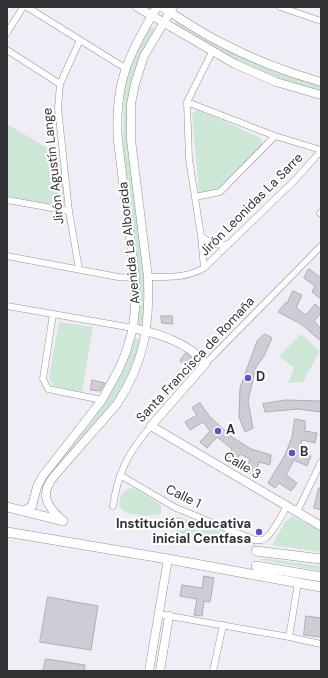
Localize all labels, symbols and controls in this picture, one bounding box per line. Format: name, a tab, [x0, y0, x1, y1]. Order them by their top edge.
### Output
street label: Jirón Agustín Lange	[40, 107, 68, 225]
street label: Jirón Leonidas La Sarre	[197, 150, 307, 260]
street label: Avenida La Alborada	[116, 181, 144, 305]
street label: Santa Francisca de Romaña	[134, 294, 258, 426]
place label: D	[256, 370, 265, 386]
marker: D	[243, 373, 253, 383]
place label: A	[226, 423, 235, 439]
marker: A	[213, 426, 223, 436]
place label: B	[300, 445, 308, 461]
marker: B	[287, 448, 297, 458]
street label: Calle 3	[221, 449, 263, 483]
street label: Calle 1	[163, 482, 203, 512]
place label: Institución educativa inicial Centfasa	[116, 517, 251, 548]
marker: Institución educativa inicial Centfasa	[254, 527, 264, 537]

